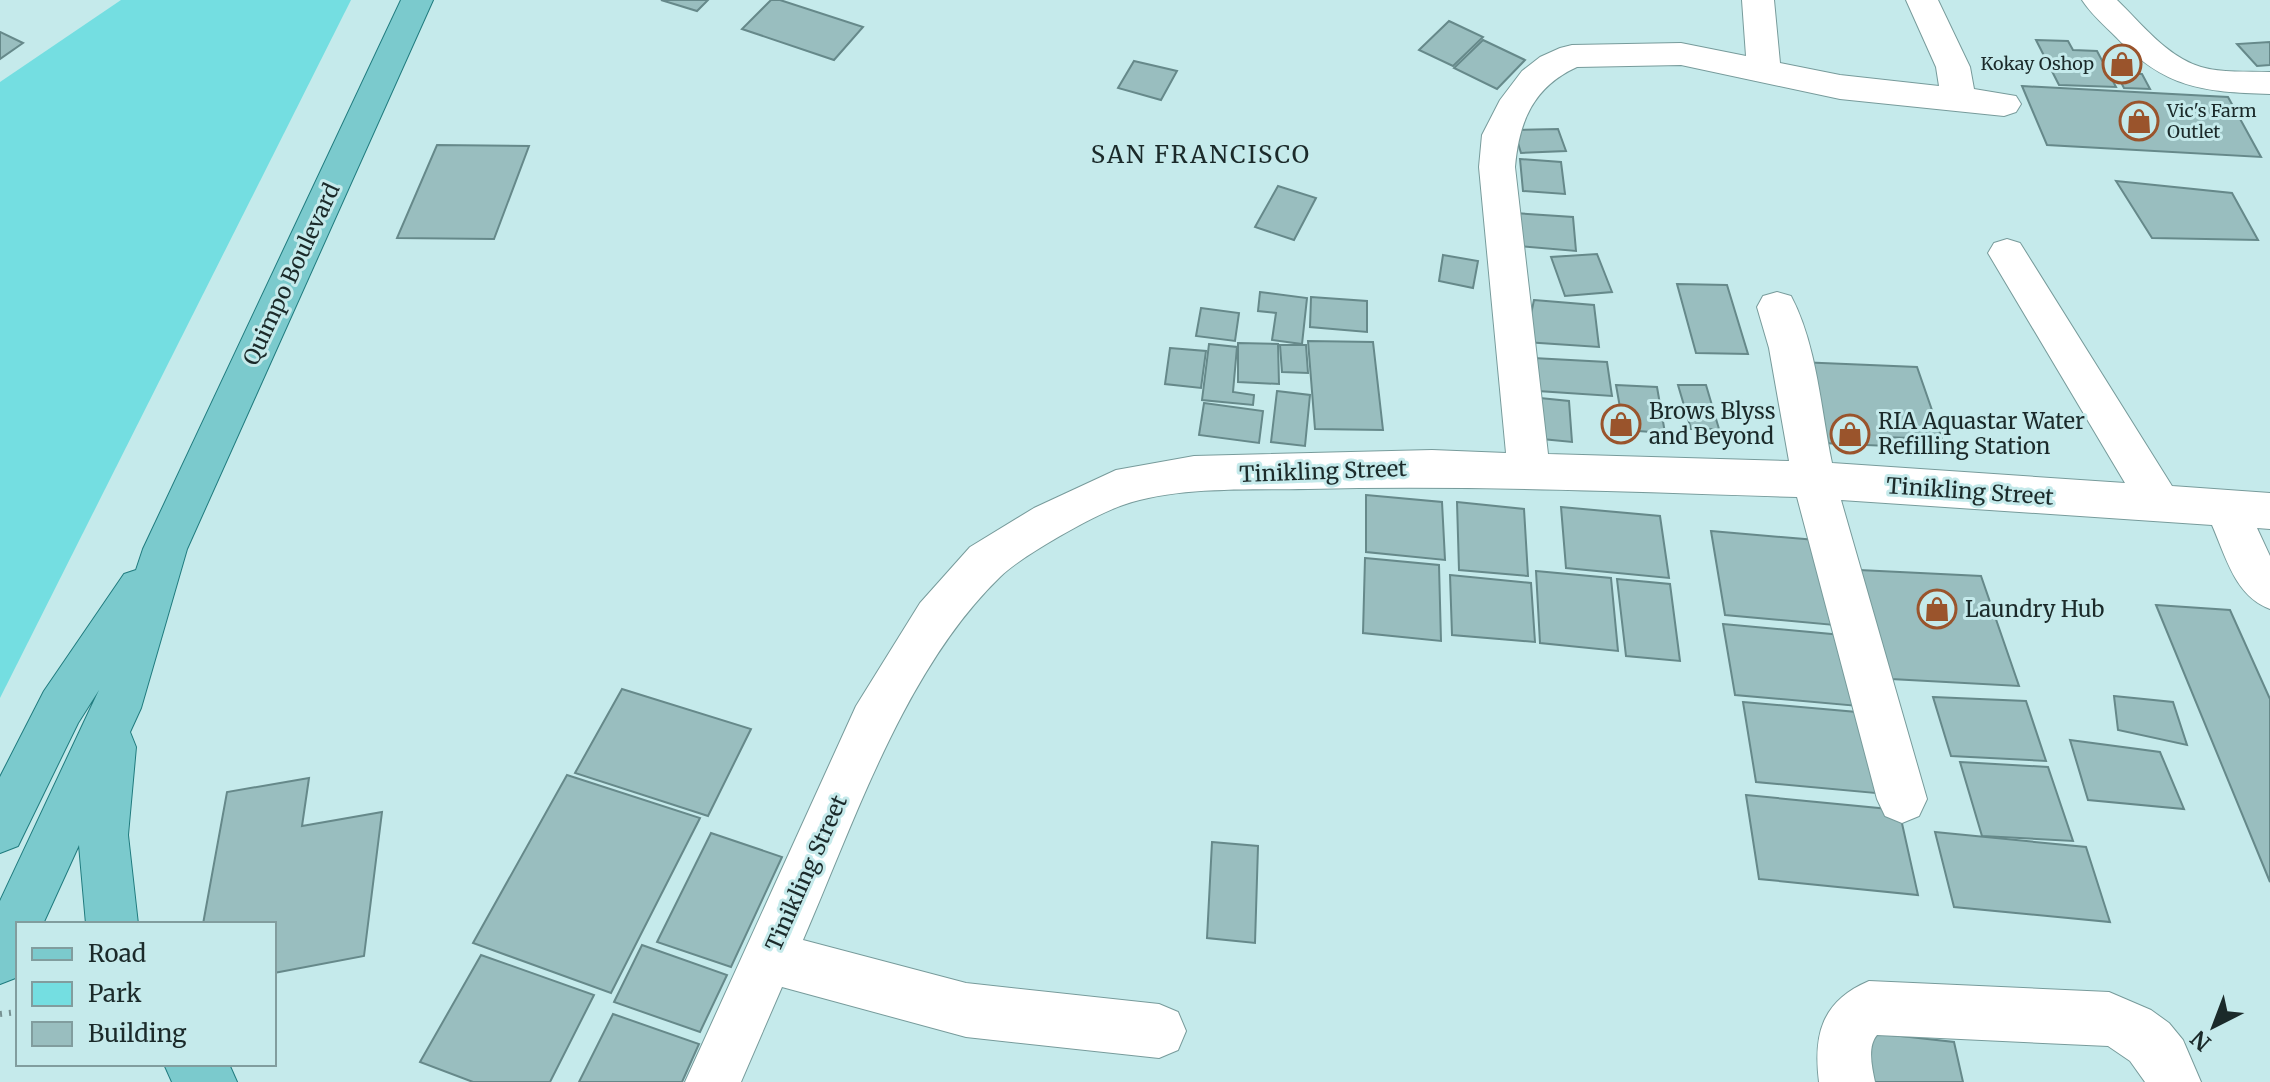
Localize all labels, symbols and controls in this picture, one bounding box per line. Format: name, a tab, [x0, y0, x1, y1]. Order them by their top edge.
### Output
shop icon: Kokay Oshop	[2101, 43, 2143, 85]
place label: Kokay Oshop	[1981, 52, 2094, 75]
place label: Vic's Farm Outlet	[2166, 99, 2257, 143]
shop icon: Vic's Farm Outlet	[2118, 100, 2160, 142]
district label: SAN FRANCISCO	[1091, 139, 1311, 170]
street label: Quimpo Boulevard	[237, 179, 345, 369]
place label: Brows Blyss and Beyond	[1649, 397, 1776, 450]
shop icon: Brows Blyss and Beyond	[1600, 403, 1642, 445]
place label: RIA Aquastar Water Refilling Station	[1878, 407, 2085, 460]
shop icon: RIA Aquastar Water Refilling Station	[1829, 413, 1871, 455]
street label: Tinikling Street	[1239, 454, 1408, 488]
street label: Tinikling Street	[1885, 471, 2055, 511]
shop icon: Laundry Hub	[1916, 588, 1958, 630]
place label: Laundry Hub	[1965, 595, 2104, 623]
street label: Tinikling Street	[759, 790, 853, 955]
legend	[16, 922, 276, 1066]
text: Road	[88, 938, 146, 969]
text: Park	[88, 978, 142, 1009]
north arrow	[2174, 986, 2254, 1066]
text: Building	[88, 1018, 187, 1049]
text: N	[2184, 1024, 2216, 1057]

